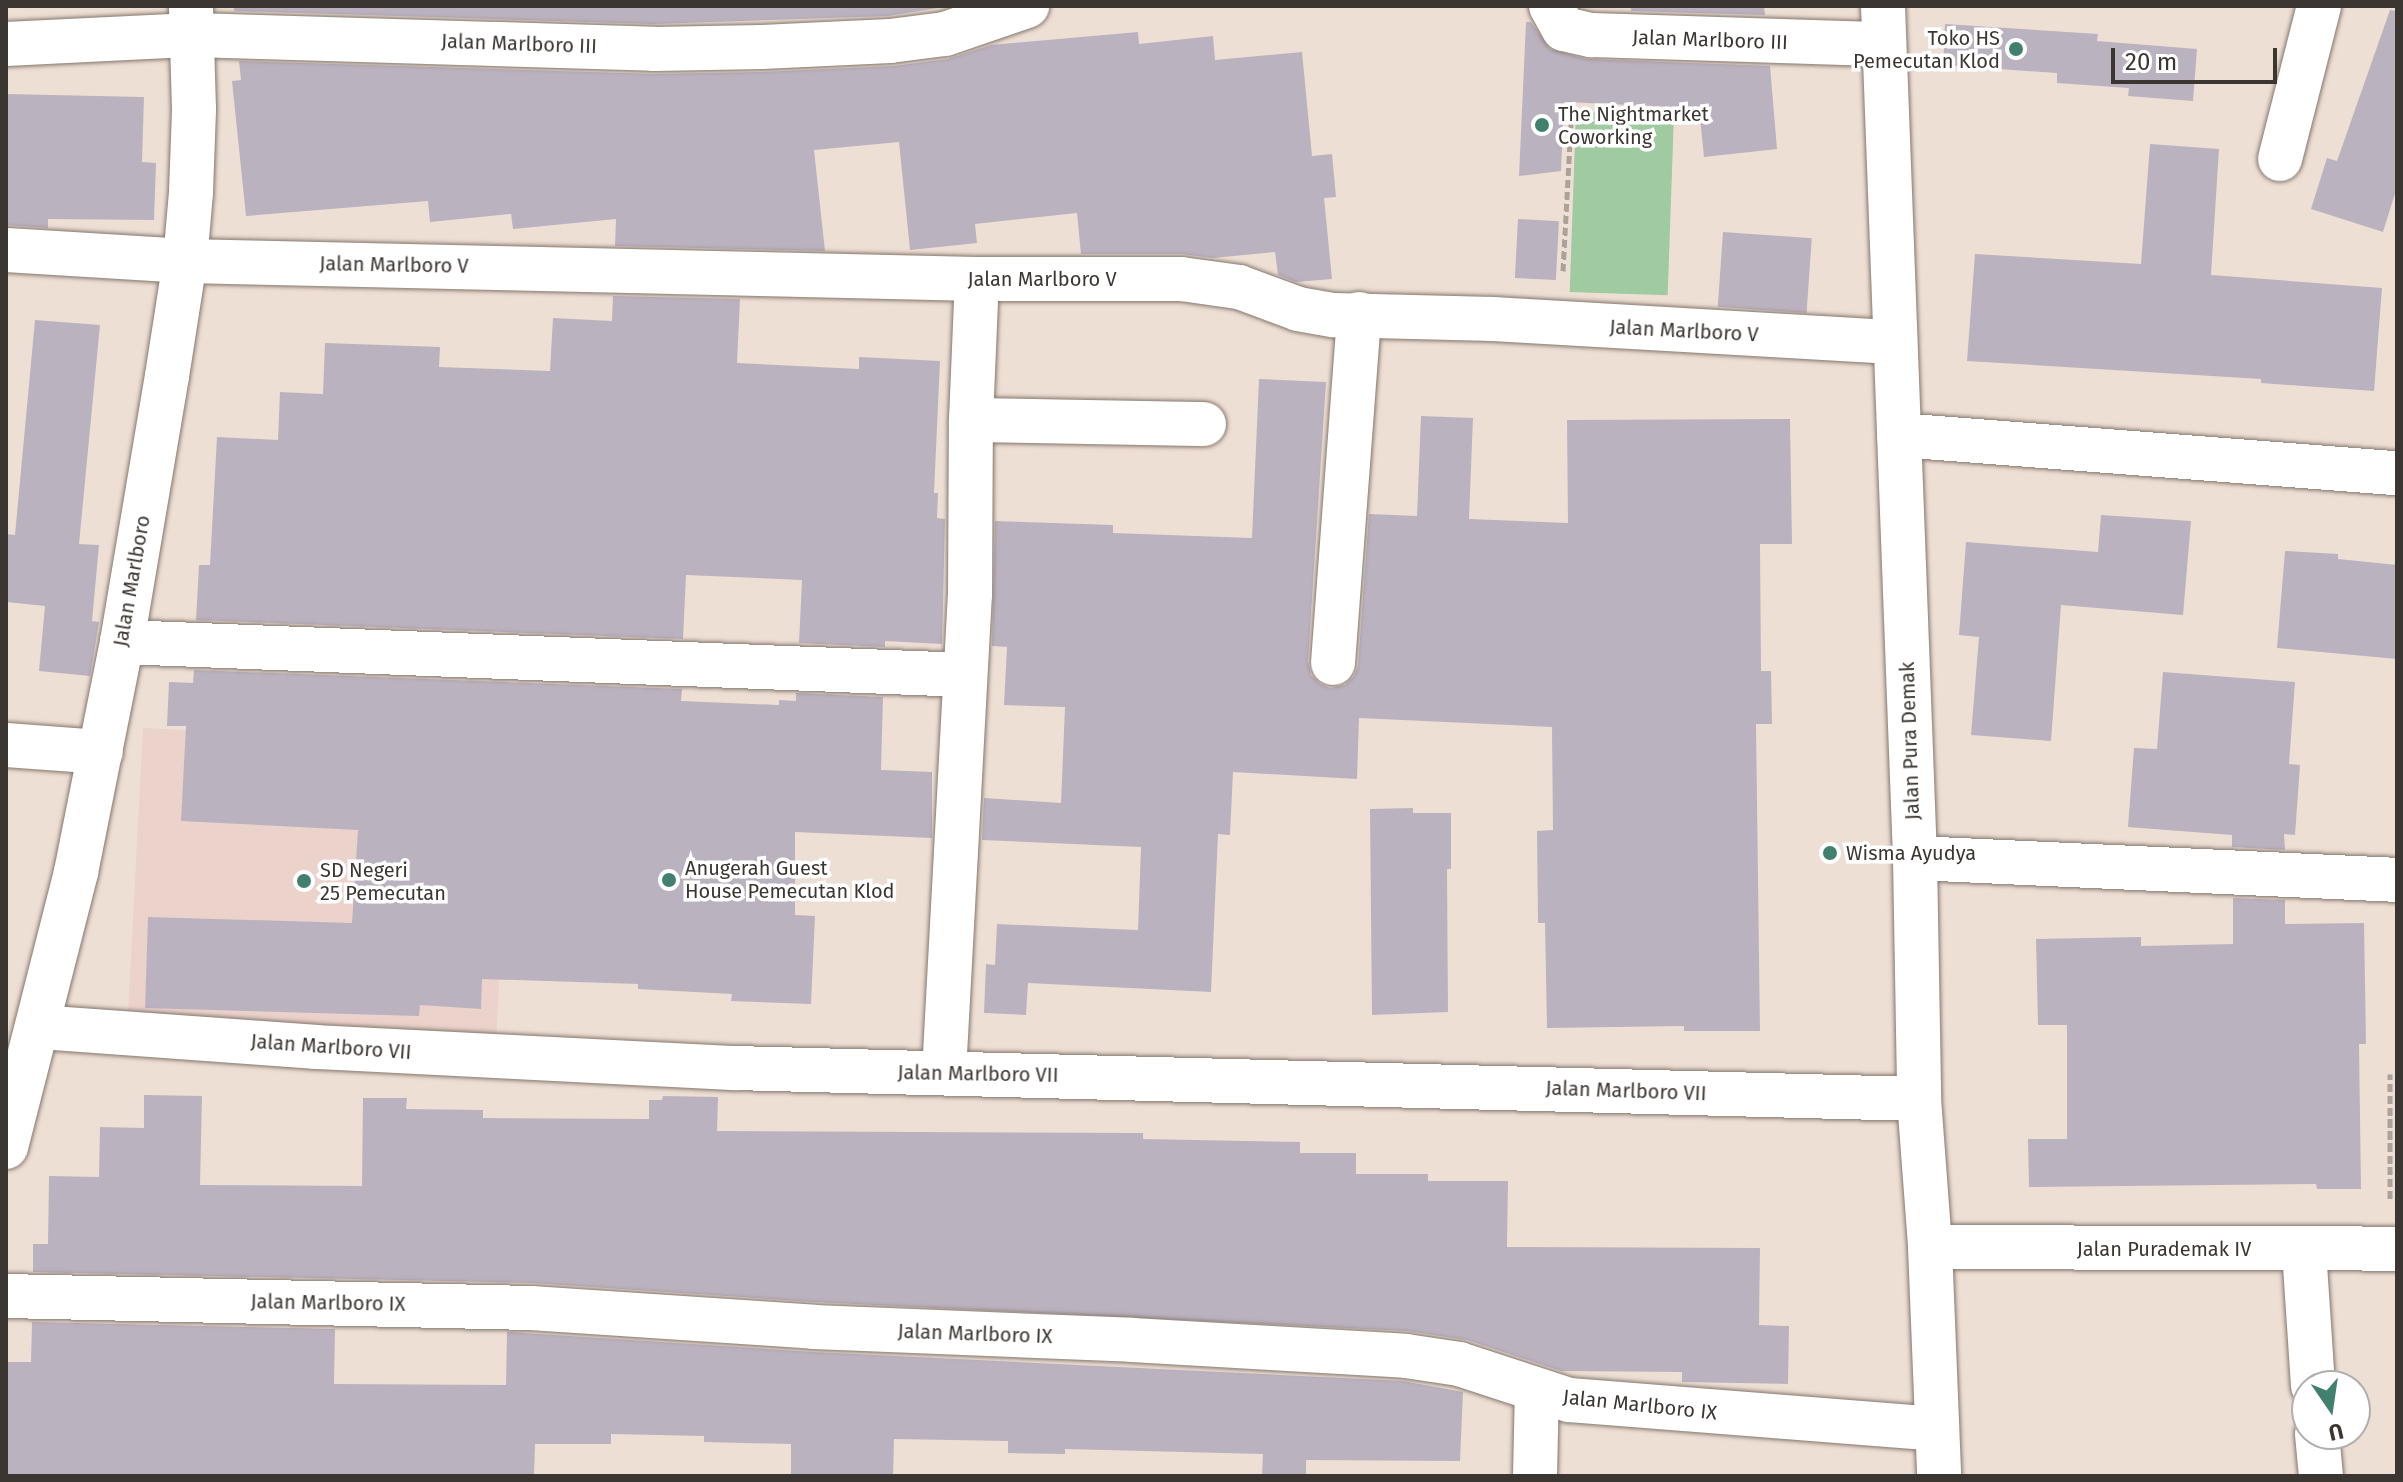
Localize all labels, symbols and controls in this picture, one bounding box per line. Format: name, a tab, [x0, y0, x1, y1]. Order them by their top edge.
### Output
street label: Jalan Marlboro III	[1632, 25, 1788, 55]
place label: Toko HS Pemecutan Klod	[1853, 26, 2000, 73]
street label: Jalan Marlboro III	[441, 29, 597, 59]
scale bar	[2115, 32, 2281, 82]
marker: Toko HS Pemecutan Klod	[2007, 40, 2025, 58]
text: 20 m	[2125, 48, 2177, 76]
place label: The Nightmarket Coworking	[1558, 102, 1709, 149]
marker: The Nightmarket Coworking	[1533, 116, 1551, 134]
street label: Jalan Marlboro V	[319, 252, 469, 278]
street label: Jalan Marlboro V	[967, 267, 1117, 291]
street label: Jalan Marlboro V	[1609, 315, 1759, 347]
street label: Jalan Marlboro	[109, 514, 155, 648]
street label: Jalan Pura Demak	[1895, 661, 1925, 821]
place label: Wisma Ayudya	[1846, 841, 1976, 865]
marker: Wisma Ayudya	[1821, 844, 1839, 862]
place label: Anugerah Guest House Pemecutan Klod	[685, 856, 895, 903]
place label: SD Negeri 25 Pemecutan	[320, 858, 446, 905]
marker: Anugerah Guest House Pemecutan Klod	[660, 871, 678, 889]
marker: SD Negeri 25 Pemecutan	[295, 872, 313, 890]
street label: Jalan Marlboro VII	[250, 1029, 412, 1065]
street label: Jalan Marlboro VII	[897, 1061, 1059, 1087]
street label: Jalan Marlboro VII	[1545, 1076, 1707, 1106]
street label: Jalan Purademak IV	[2077, 1237, 2251, 1261]
street label: Jalan Marlboro IX	[250, 1290, 406, 1316]
street label: Jalan Marlboro IX	[897, 1319, 1053, 1349]
north arrow	[2291, 1370, 2371, 1450]
street label: Jalan Marlboro IX	[1562, 1385, 1718, 1425]
text: U	[2326, 1417, 2346, 1447]

